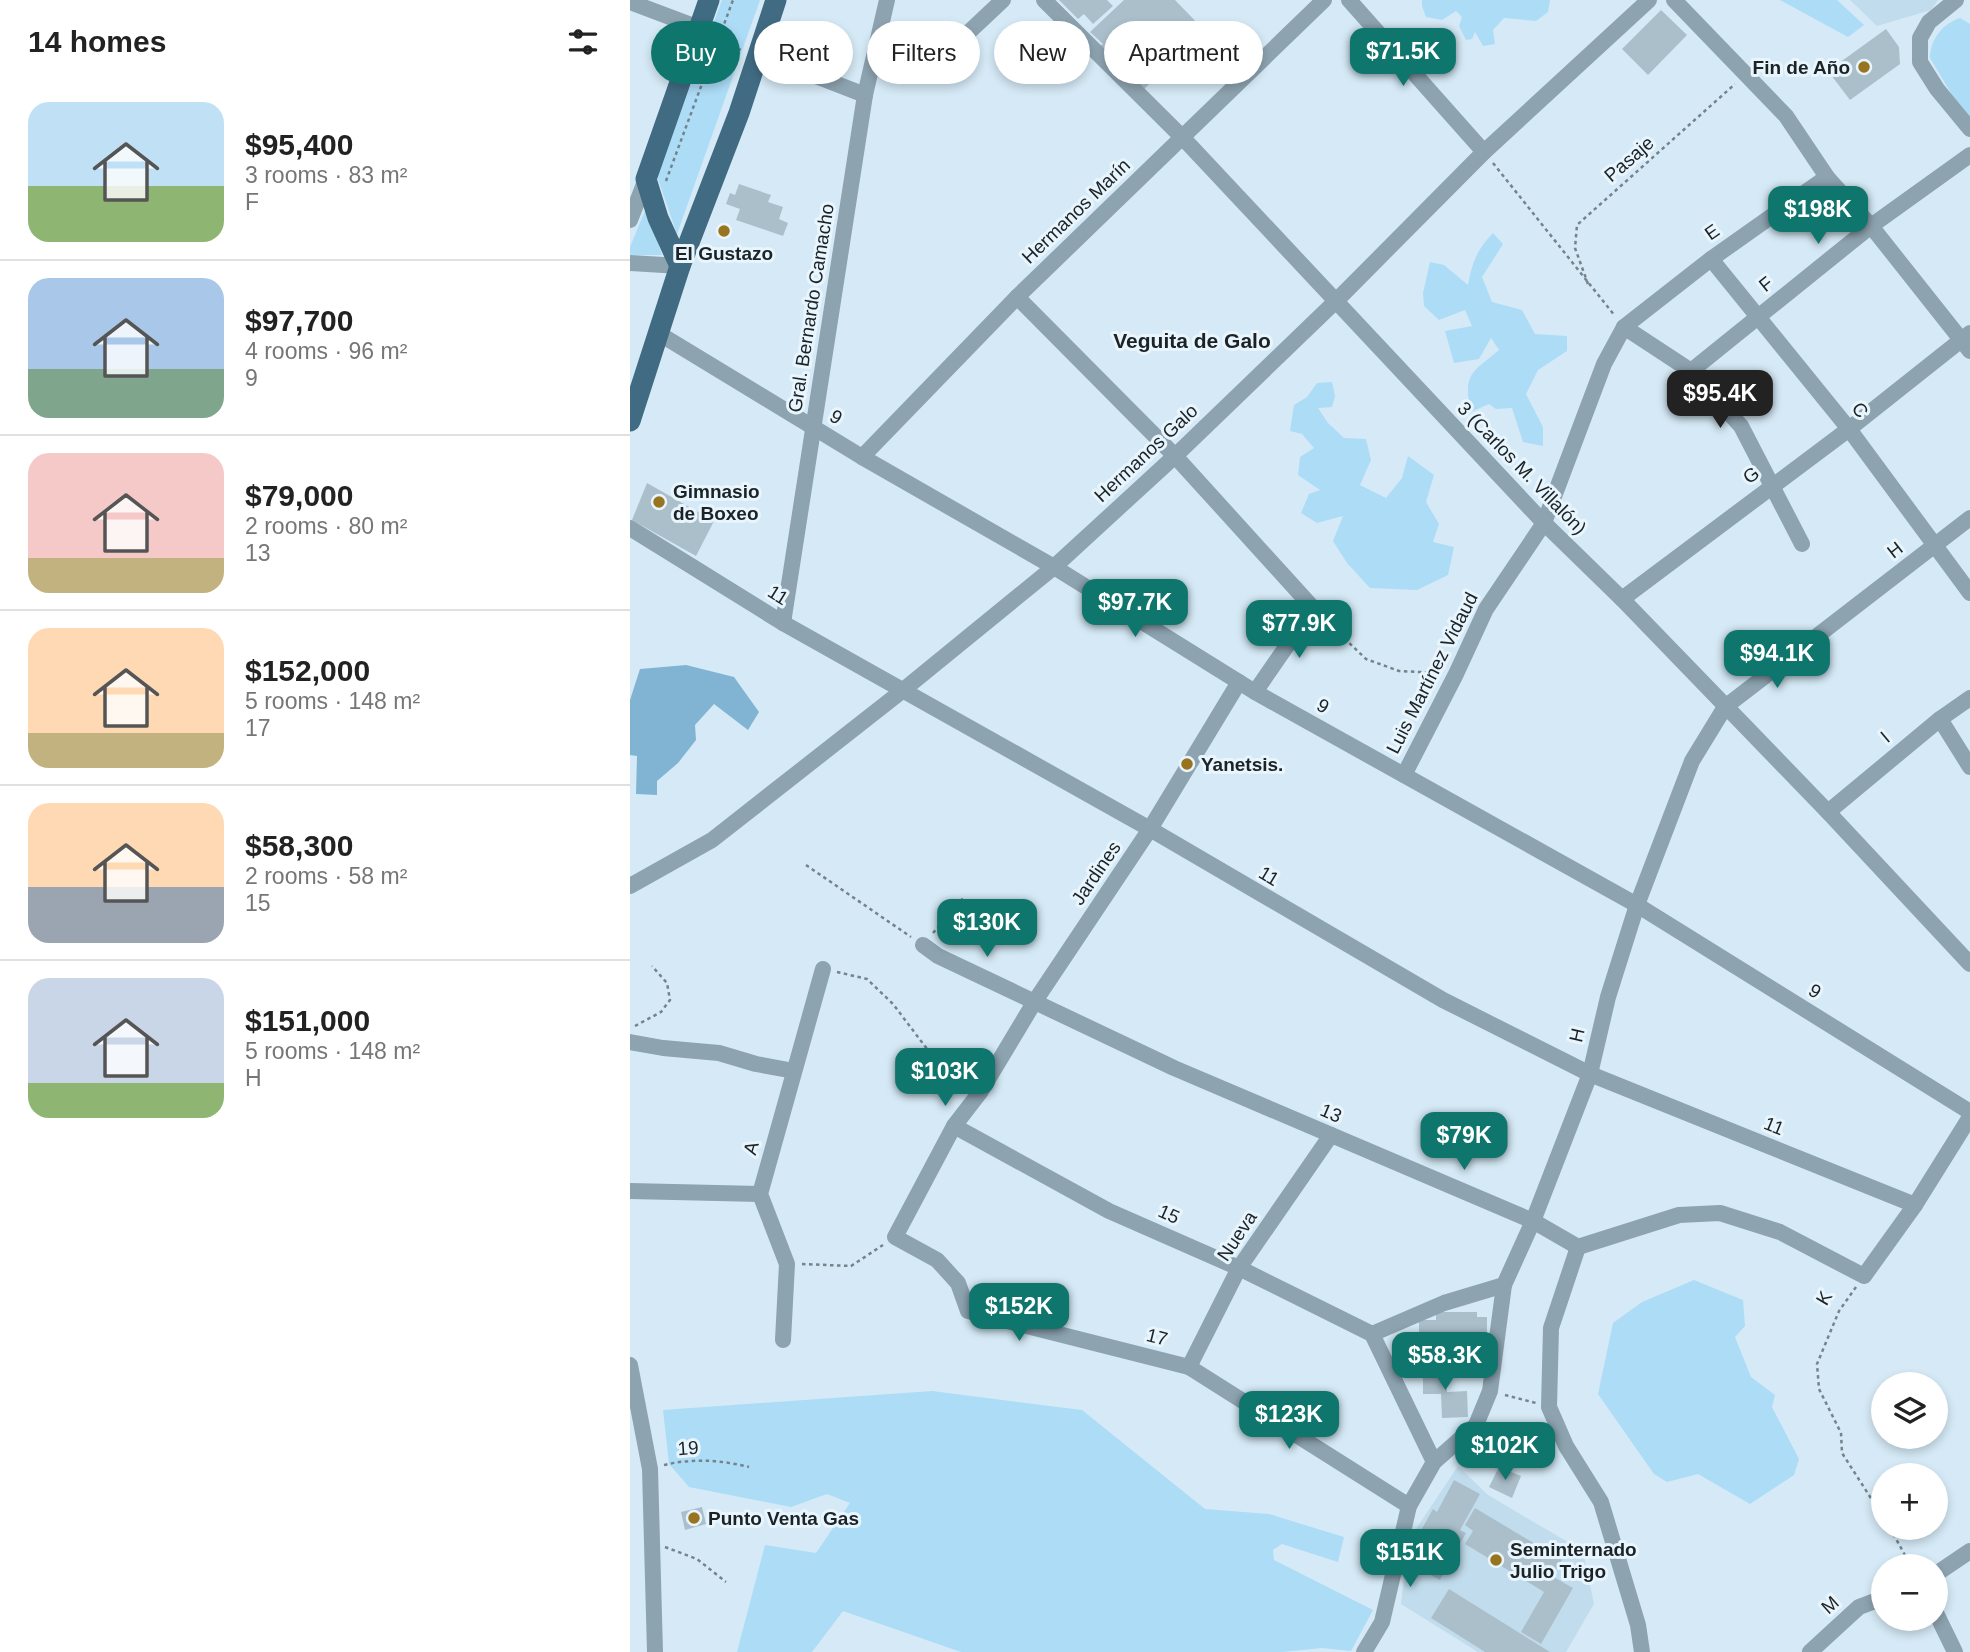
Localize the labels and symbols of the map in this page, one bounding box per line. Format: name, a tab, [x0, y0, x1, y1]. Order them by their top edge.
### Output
pin: $71.5K	[1346, 28, 1460, 88]
place label: Fin de Año	[1753, 57, 1850, 78]
marker: Fin de Año	[1856, 59, 1872, 75]
street label: Pasaje	[1600, 132, 1658, 186]
street label: Hermanos Marín	[1018, 154, 1134, 268]
pin: $198K	[1769, 187, 1867, 246]
street label: Gral. Bernardo Camacho	[784, 202, 838, 414]
street label: E	[1701, 220, 1723, 244]
marker: El Gustazo	[716, 223, 732, 239]
place label: El Gustazo	[675, 243, 773, 264]
street label: F	[1755, 272, 1777, 296]
district label: Veguita de Galo	[1113, 329, 1271, 352]
pin: $95.4K	[1663, 370, 1777, 430]
street label: 3 (Carlos M. Villalón)	[1453, 397, 1591, 539]
street label: C	[1847, 398, 1873, 422]
street label: Hermanos Galo	[1090, 400, 1202, 506]
street label: 9	[826, 405, 846, 429]
street label: G	[1739, 462, 1763, 488]
place label: Gimnasio de Boxeo	[673, 481, 760, 524]
marker: Gimnasio de Boxeo	[651, 494, 667, 510]
street label: H	[1883, 537, 1907, 563]
pin: $97.7K	[1078, 580, 1192, 639]
street label: 11	[764, 581, 792, 609]
street label: Luis Martínez Vidaud	[1382, 589, 1482, 757]
pin: $77.9K	[1242, 600, 1356, 660]
pin: $94.1K	[1720, 630, 1834, 690]
street label: 9	[1313, 694, 1333, 718]
street label: I	[1876, 727, 1894, 747]
place label: Yanetsis.	[1201, 754, 1283, 775]
marker: Yanetsis.	[1179, 756, 1195, 772]
street label: Jardines	[1067, 837, 1125, 909]
street label: 11	[1255, 862, 1283, 890]
pin: $130K	[938, 900, 1036, 959]
street label: 9	[1805, 979, 1825, 1003]
street label: H	[1565, 1026, 1589, 1044]
pin: $103K	[896, 1048, 994, 1108]
street label: 13	[1317, 1099, 1345, 1127]
pin: $79K	[1423, 1112, 1505, 1172]
street label: 11	[1761, 1113, 1787, 1139]
street label: A	[739, 1139, 763, 1157]
street label: 15	[1155, 1200, 1183, 1228]
street label: Nueva	[1213, 1207, 1261, 1265]
pin: $152K	[970, 1284, 1068, 1343]
street label: K	[1812, 1287, 1836, 1309]
street label: 17	[1144, 1324, 1170, 1350]
pin: $58.3K	[1388, 1332, 1502, 1392]
pin: $123K	[1240, 1392, 1338, 1451]
pin: $102K	[1456, 1422, 1554, 1482]
street label: 19	[677, 1437, 699, 1459]
place label: Punto Venta Gas	[708, 1508, 859, 1529]
marker: Punto Venta Gas	[686, 1510, 702, 1526]
pin: $151K	[1361, 1530, 1459, 1589]
place label: Seminternado Julio Trigo	[1510, 1539, 1637, 1582]
marker: Seminternado Julio Trigo	[1488, 1552, 1504, 1568]
street label: M	[1817, 1592, 1843, 1618]

